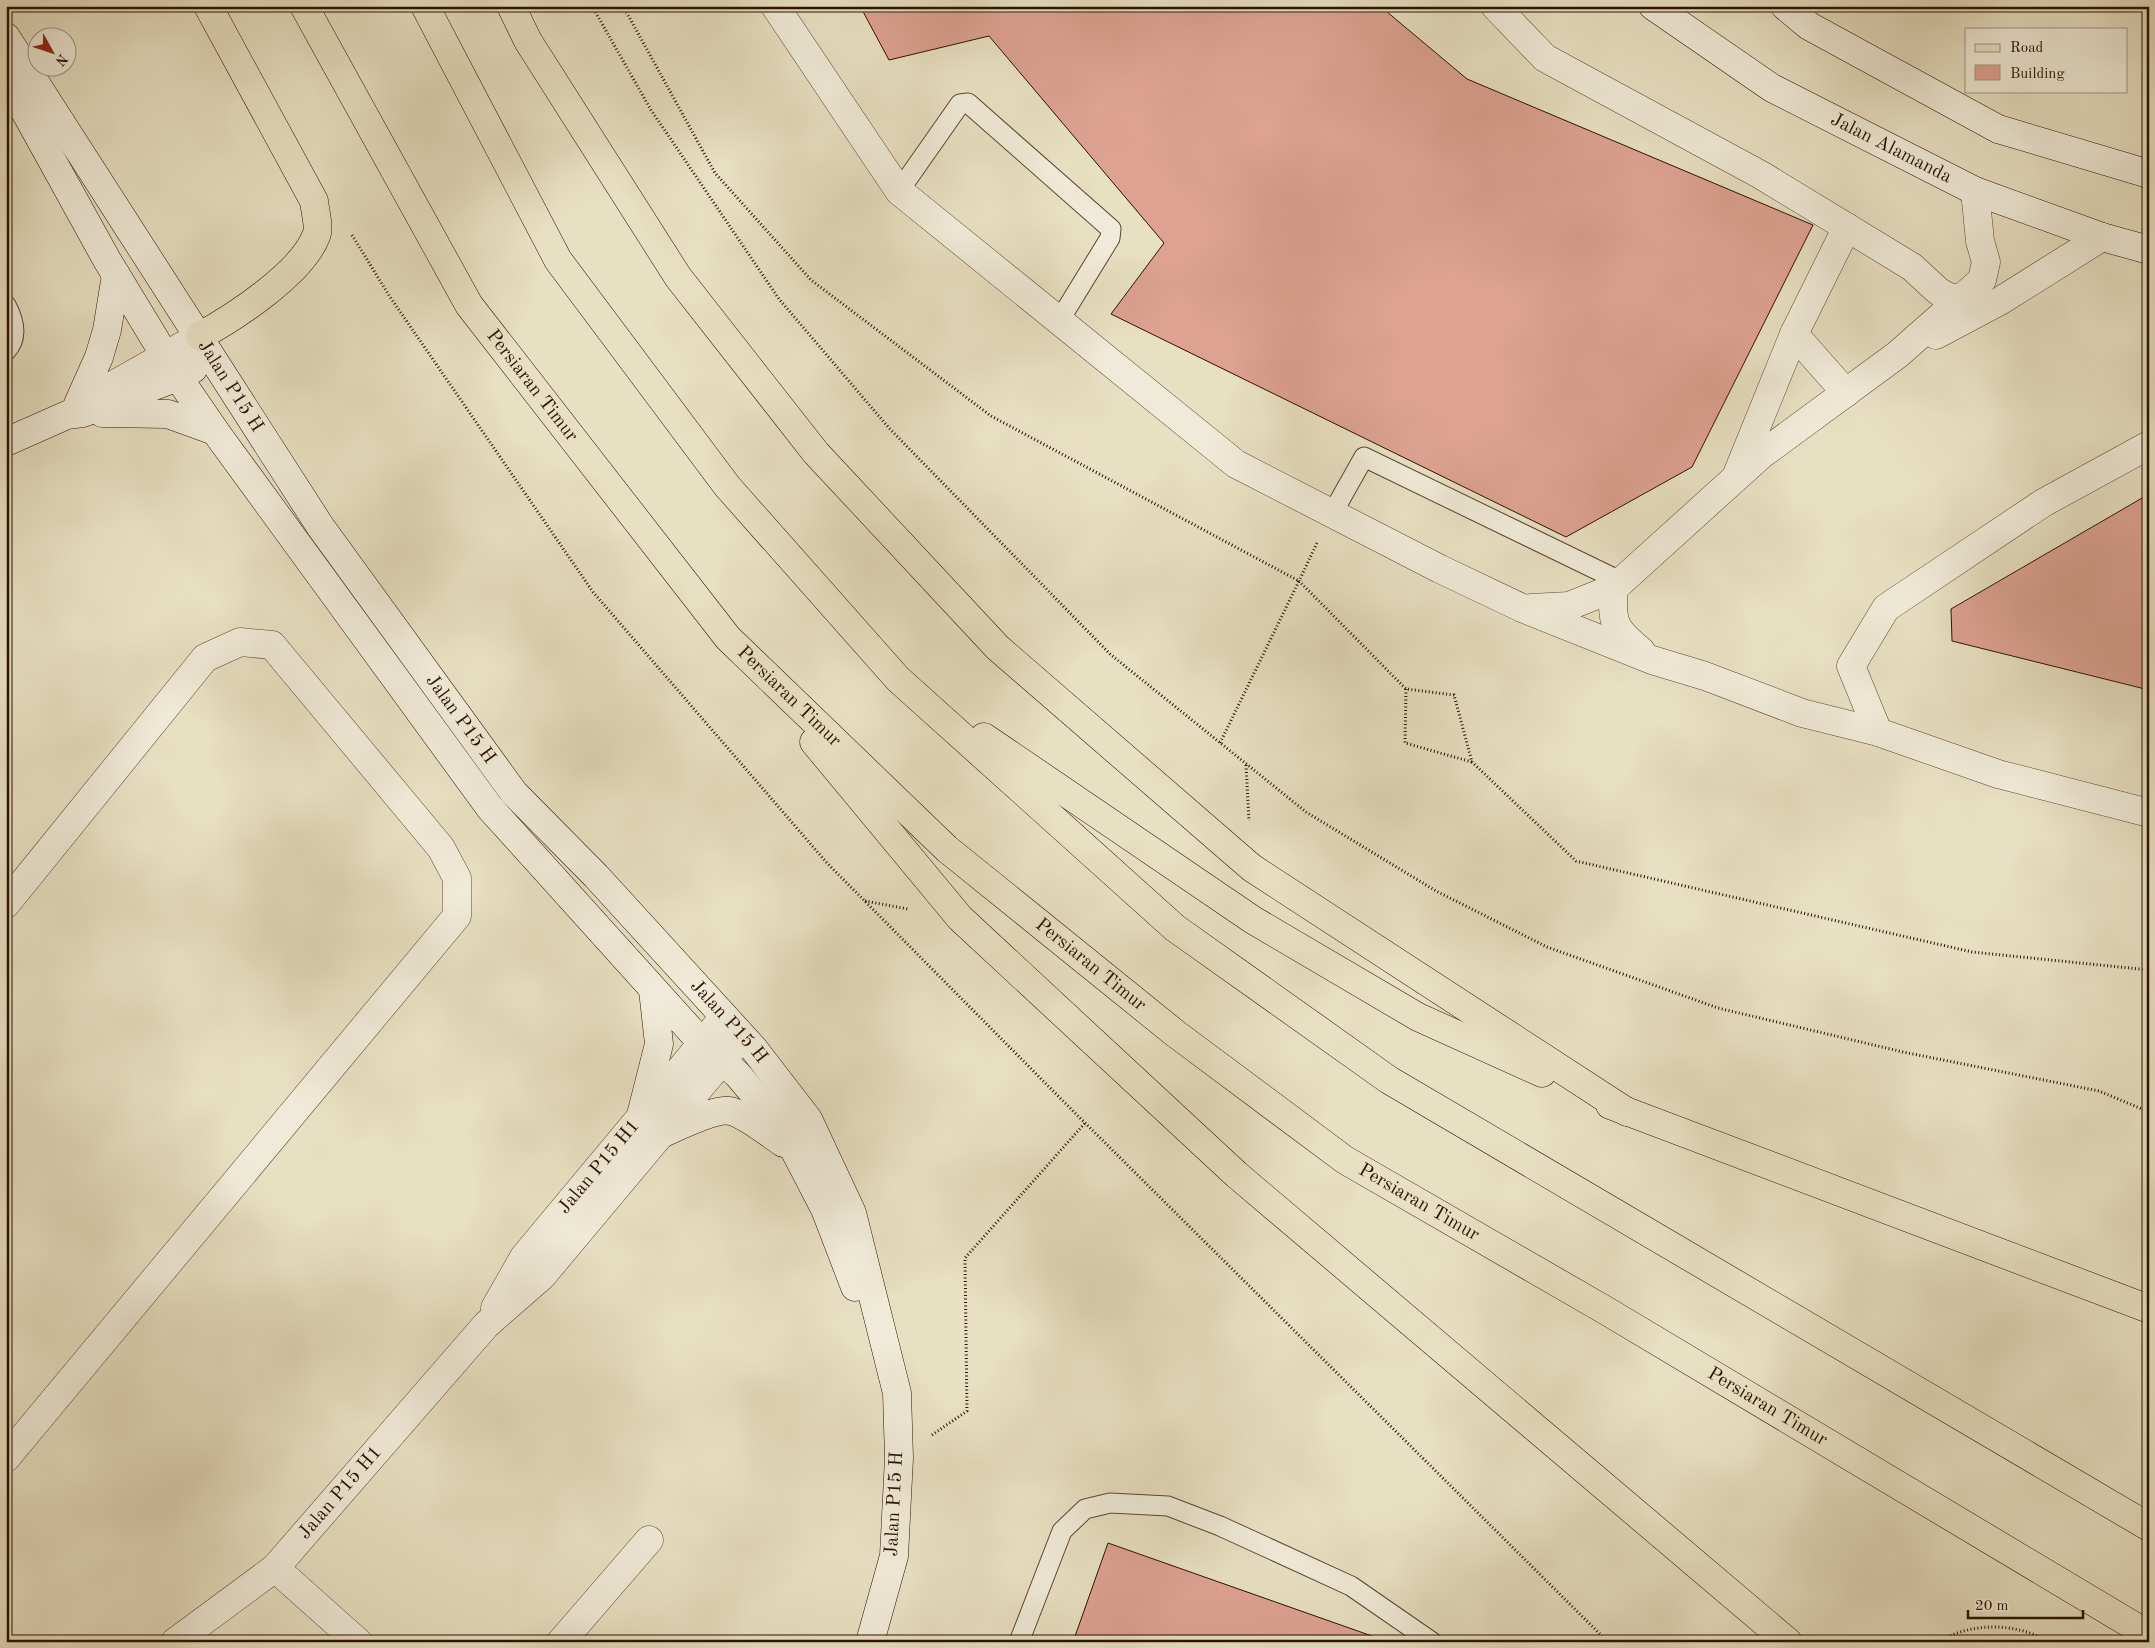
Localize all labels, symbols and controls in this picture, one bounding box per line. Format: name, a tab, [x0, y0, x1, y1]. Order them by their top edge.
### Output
north arrow	[28, 28, 78, 78]
legend	[1965, 28, 2128, 92]
text: Road	[2010, 41, 2044, 56]
text: N	[52, 51, 70, 69]
text: Building	[2010, 67, 2065, 82]
street label: Jalan Alamanda	[1827, 110, 1955, 187]
street label: Persiaran Timur	[483, 326, 581, 445]
street label: Jalan P15 H	[194, 337, 267, 436]
street label: Persiaran Timur	[733, 643, 845, 751]
street label: Jalan P15 H	[422, 671, 499, 767]
street label: Persiaran Timur	[1032, 915, 1149, 1015]
street label: Jalan P15 H	[687, 976, 771, 1067]
street label: Jalan P15 H1	[555, 1116, 644, 1218]
street label: Persiaran Timur	[1355, 1160, 1483, 1245]
street label: Persiaran Timur	[1704, 1364, 1831, 1450]
street label: Jalan P15 H1	[295, 1443, 386, 1543]
street label: Jalan P15 H	[883, 1451, 907, 1557]
scale bar	[1968, 1588, 2082, 1620]
text: 20 m	[1975, 1599, 2009, 1614]

